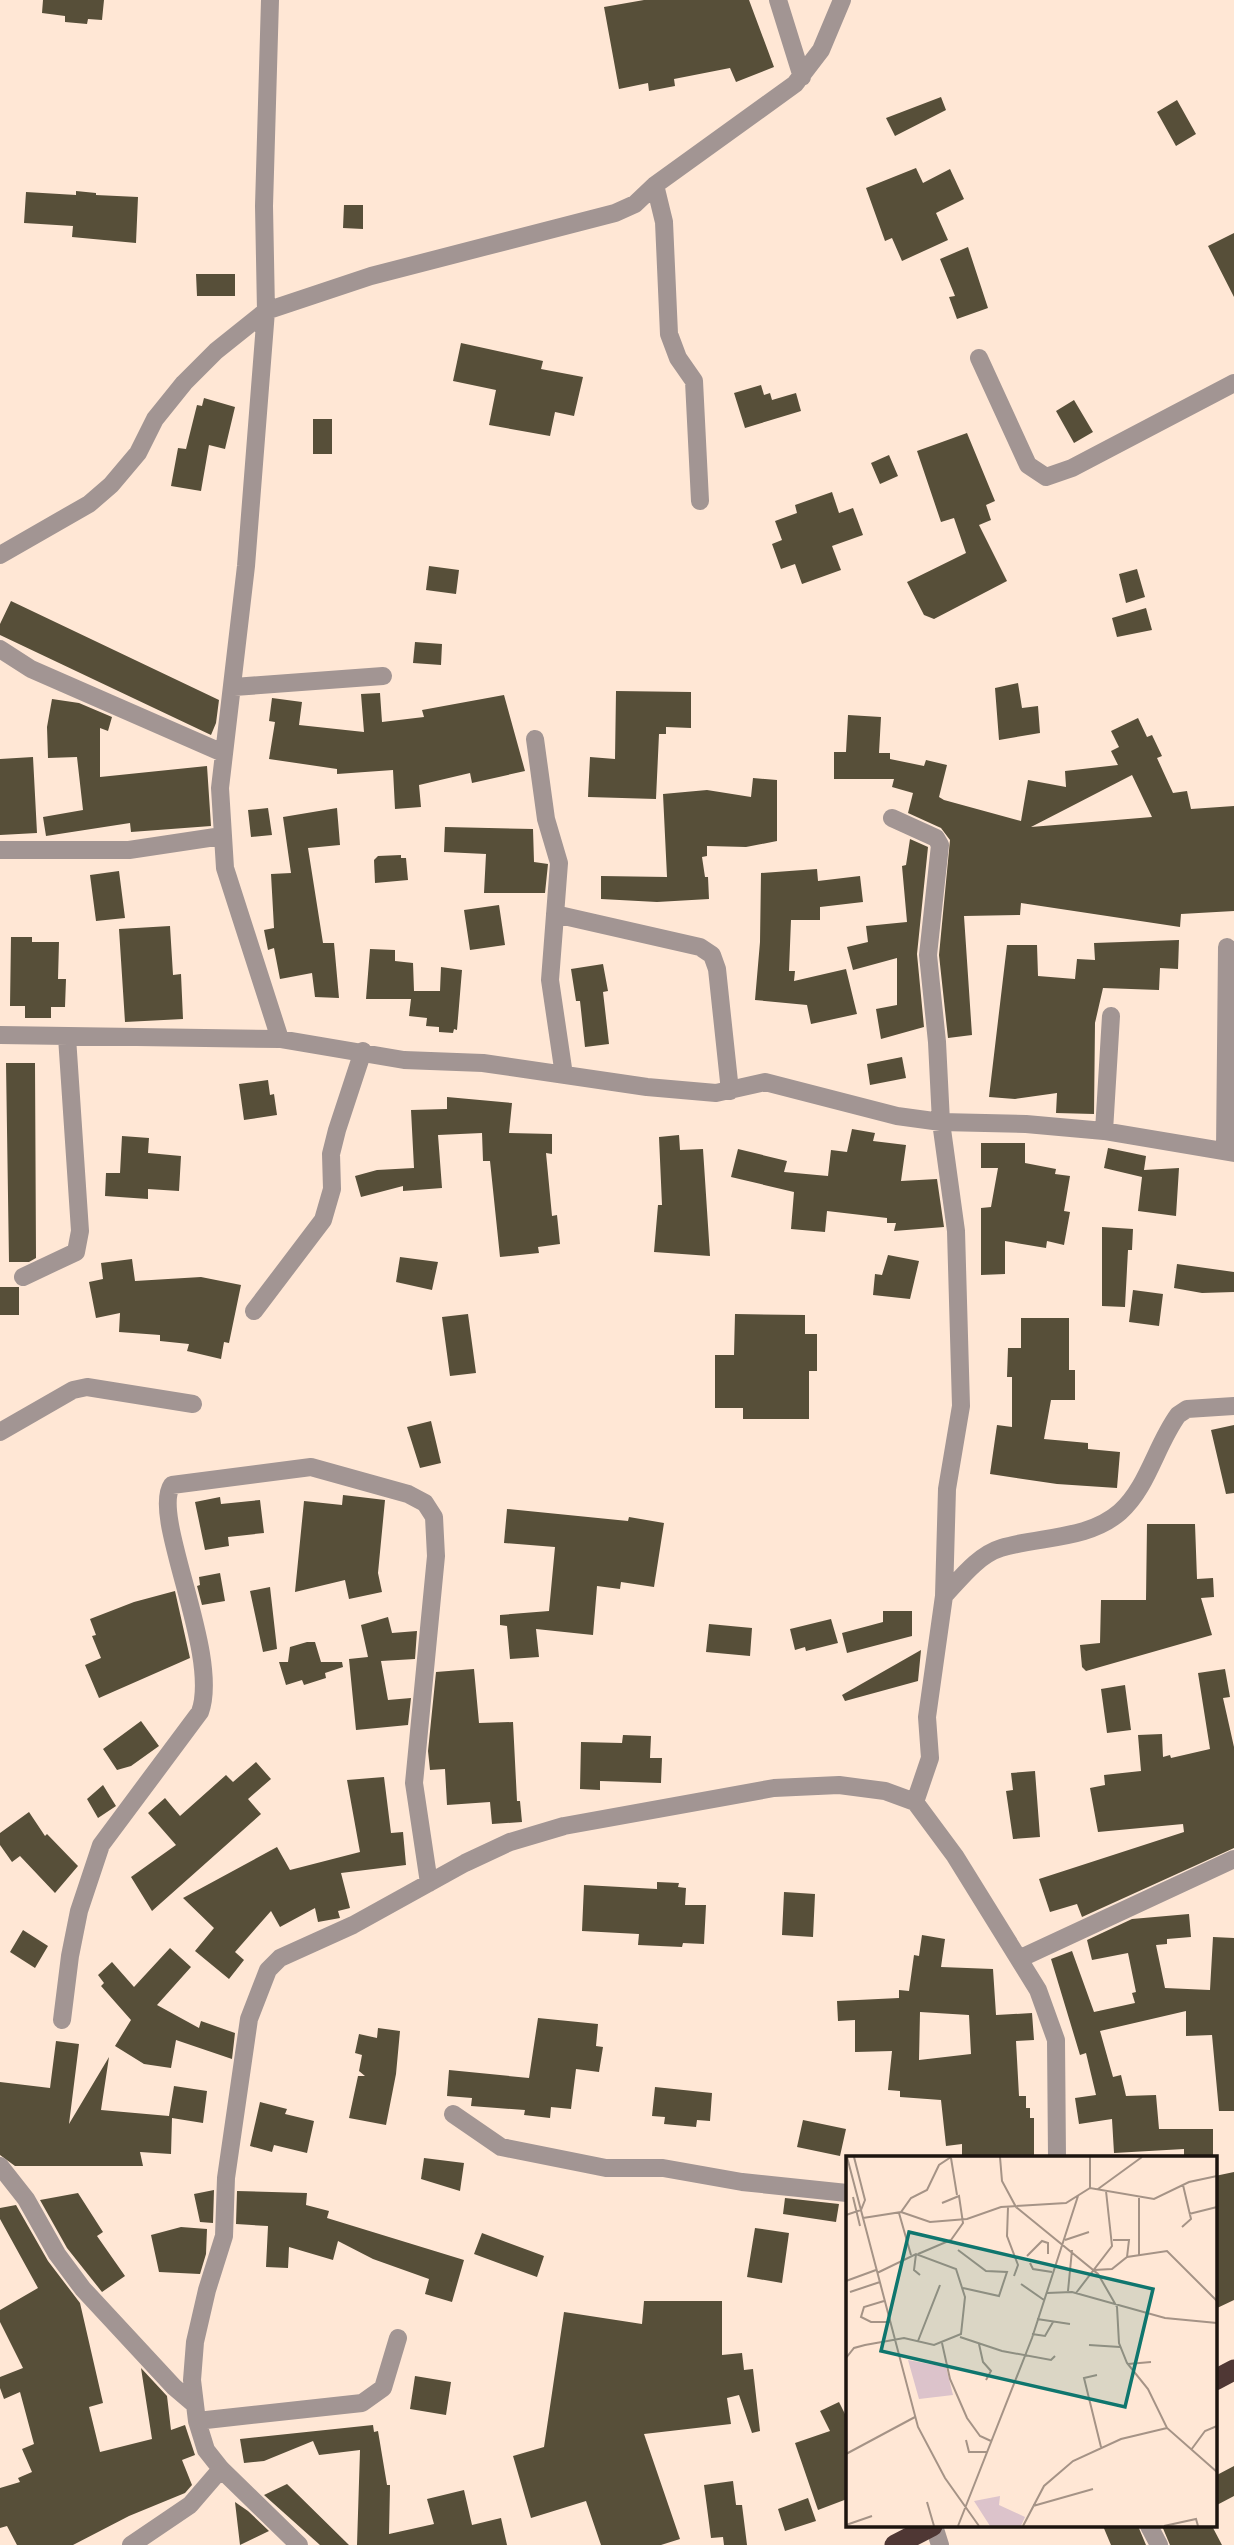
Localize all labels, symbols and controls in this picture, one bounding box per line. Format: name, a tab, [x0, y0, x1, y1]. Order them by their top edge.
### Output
inset map	[846, 2156, 1216, 2528]

